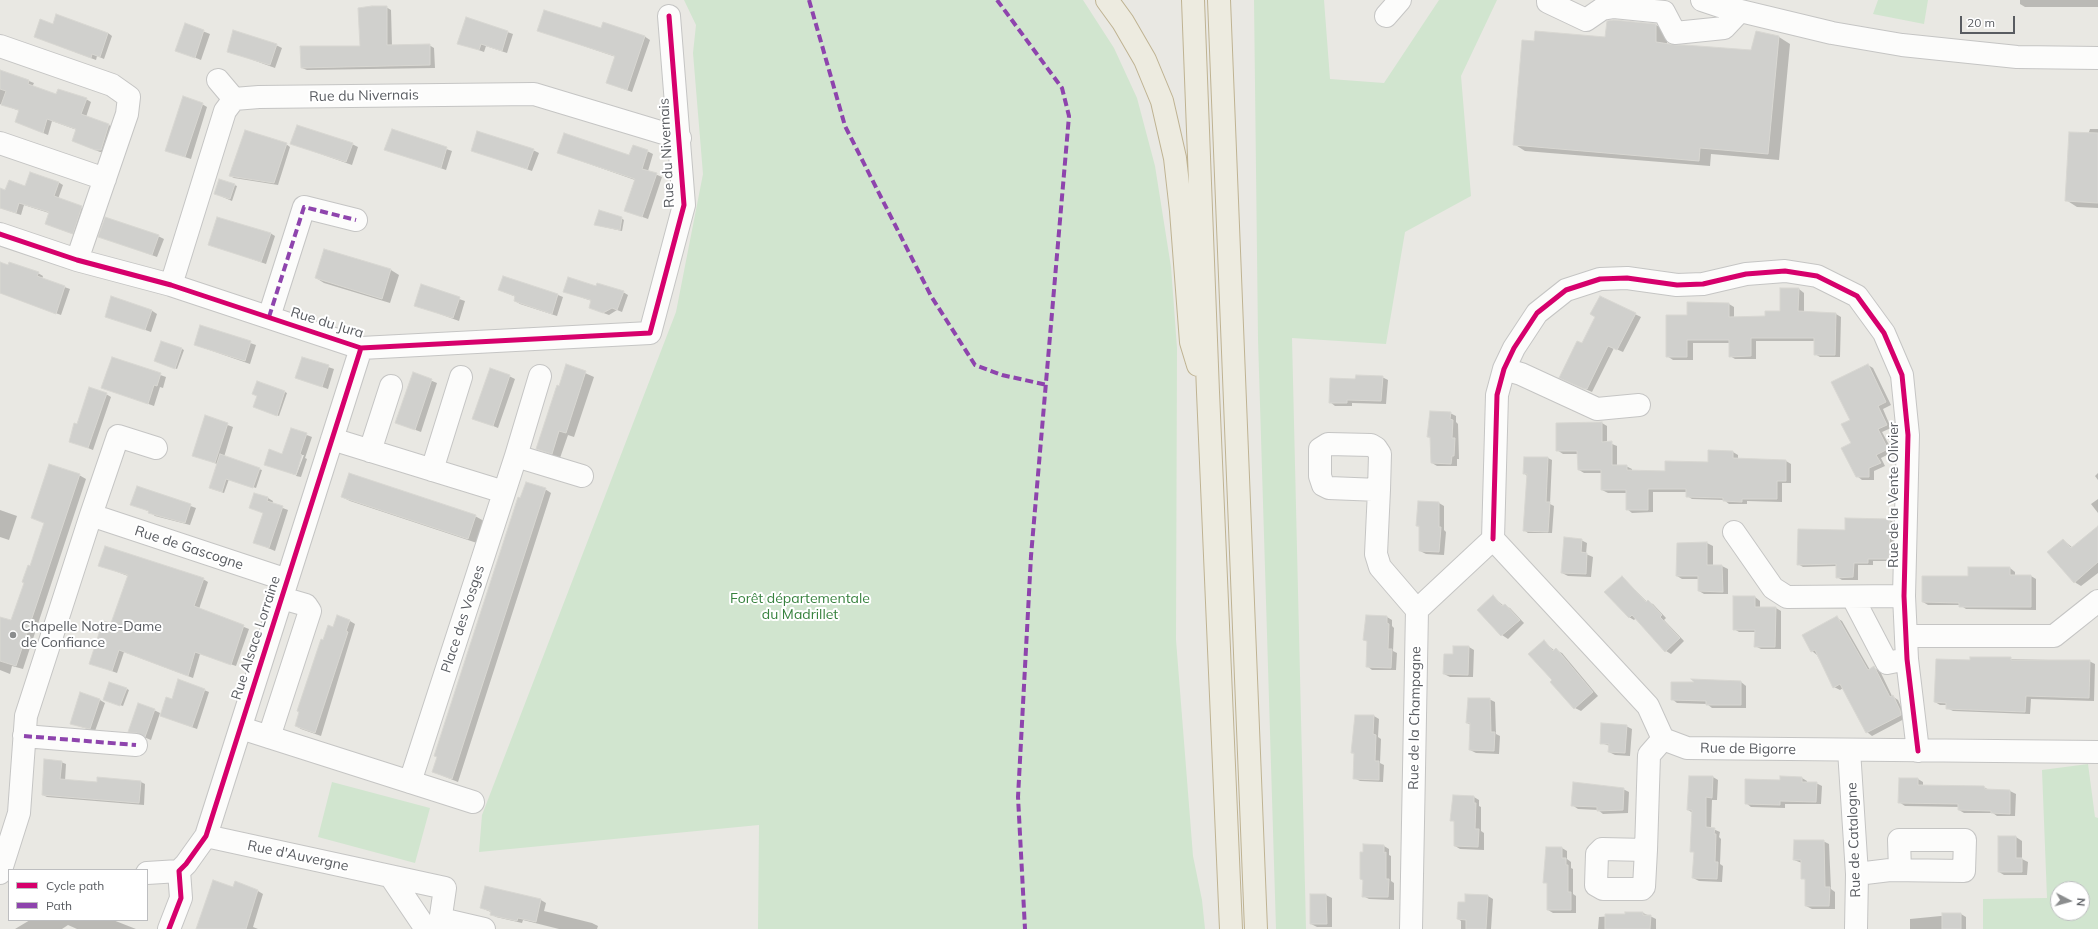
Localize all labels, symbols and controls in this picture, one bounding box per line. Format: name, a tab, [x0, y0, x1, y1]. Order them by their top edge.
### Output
scale bar	[1962, 8, 2017, 34]
text: 20 m	[1967, 15, 1995, 30]
street label: Rue du Nivernais	[309, 87, 419, 105]
street label: Rue du Nivernais	[656, 98, 678, 208]
street label: Rue du Jura	[289, 304, 365, 342]
street label: Rue de la Vente Olivier	[1886, 422, 1902, 568]
street label: Rue de Gascogne	[133, 523, 245, 573]
street label: Place des Vosges	[438, 563, 488, 675]
street label: Rue Alsace Lorraine	[228, 574, 284, 702]
park label: Forêt départementale du Madrillet	[730, 591, 870, 624]
place label: Chapelle Notre-Dame de Confiance	[21, 619, 162, 652]
marker: Chapelle Notre-Dame de Confiance	[8, 630, 18, 640]
street label: Rue de la Champagne	[1405, 646, 1425, 790]
street label: Rue de Bigorre	[1700, 740, 1796, 758]
street label: Rue de Catalogne	[1844, 782, 1864, 898]
street label: Rue d'Auvergne	[246, 837, 350, 875]
legend	[8, 869, 148, 921]
text: Cycle path	[46, 878, 104, 893]
north arrow	[2050, 881, 2090, 921]
text: N	[2074, 897, 2088, 907]
text: Path	[46, 898, 72, 913]

